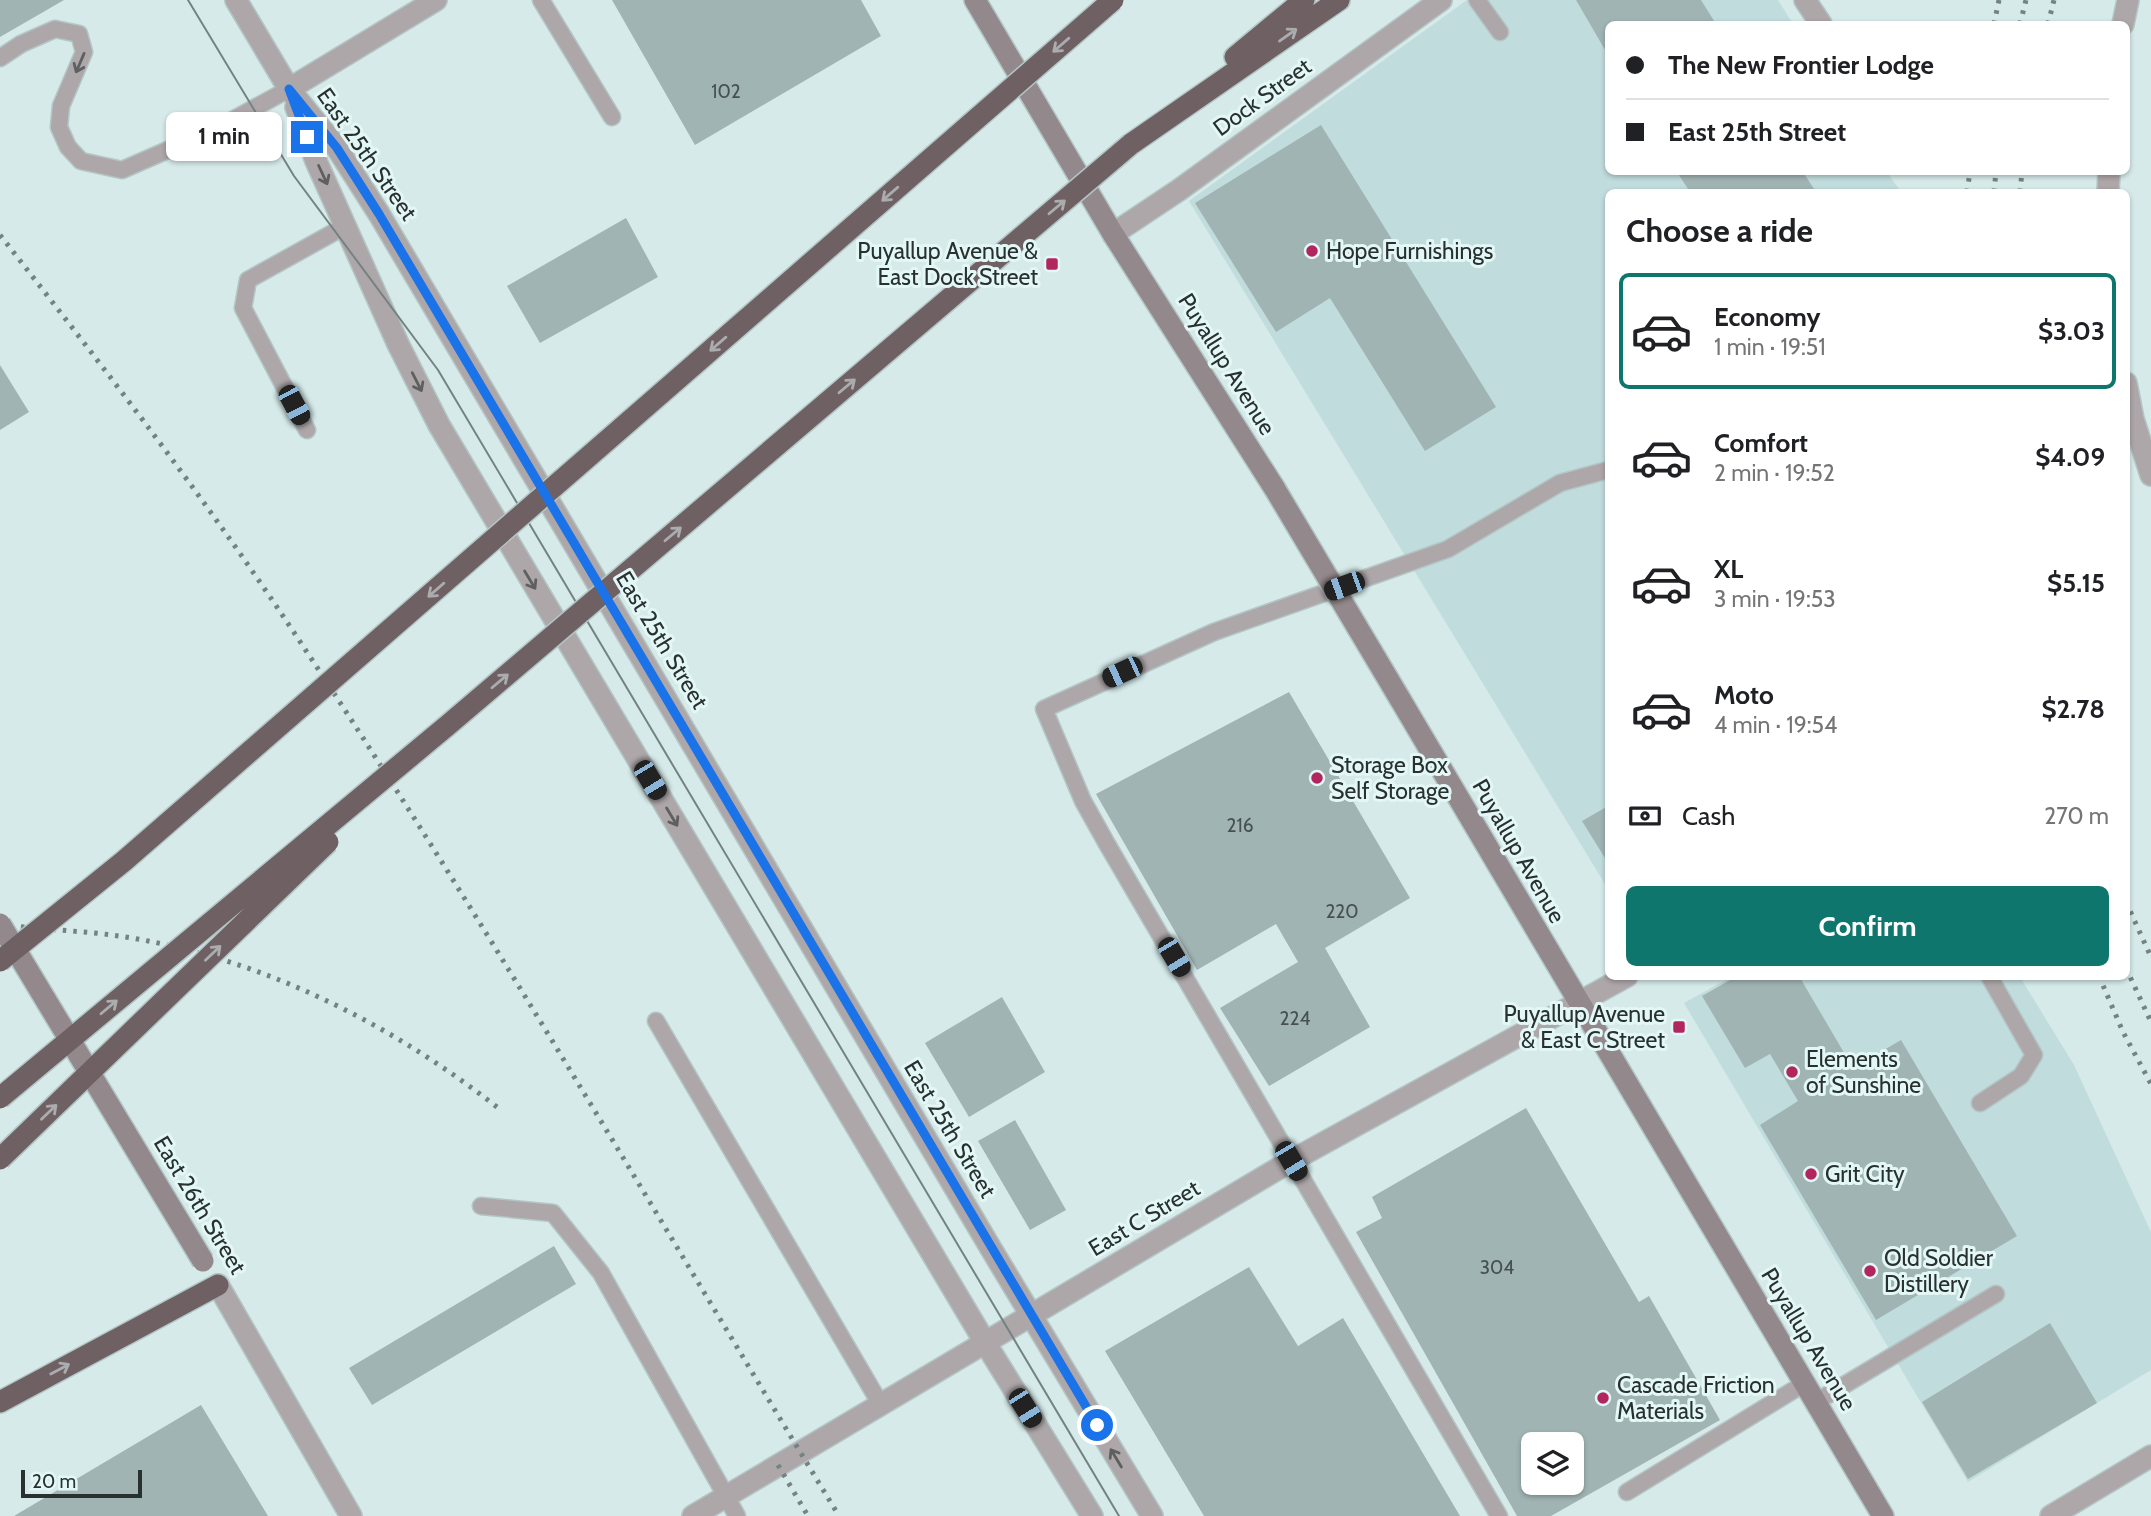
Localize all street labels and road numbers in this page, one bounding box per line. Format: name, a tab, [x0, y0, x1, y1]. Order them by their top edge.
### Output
street label: Dock Street	[1208, 52, 1317, 142]
street label: East 25th Street	[311, 82, 423, 226]
street label: Puyallup Avenue	[1172, 288, 1282, 440]
street label: East 25th Street	[610, 566, 714, 714]
street label: Puyallup Avenue	[1467, 774, 1572, 928]
street label: East 25th Street	[898, 1055, 1002, 1203]
street label: East 26th Street	[148, 1131, 252, 1279]
street label: East C Street	[1083, 1174, 1205, 1262]
street label: Puyallup Avenue	[1755, 1263, 1863, 1416]

